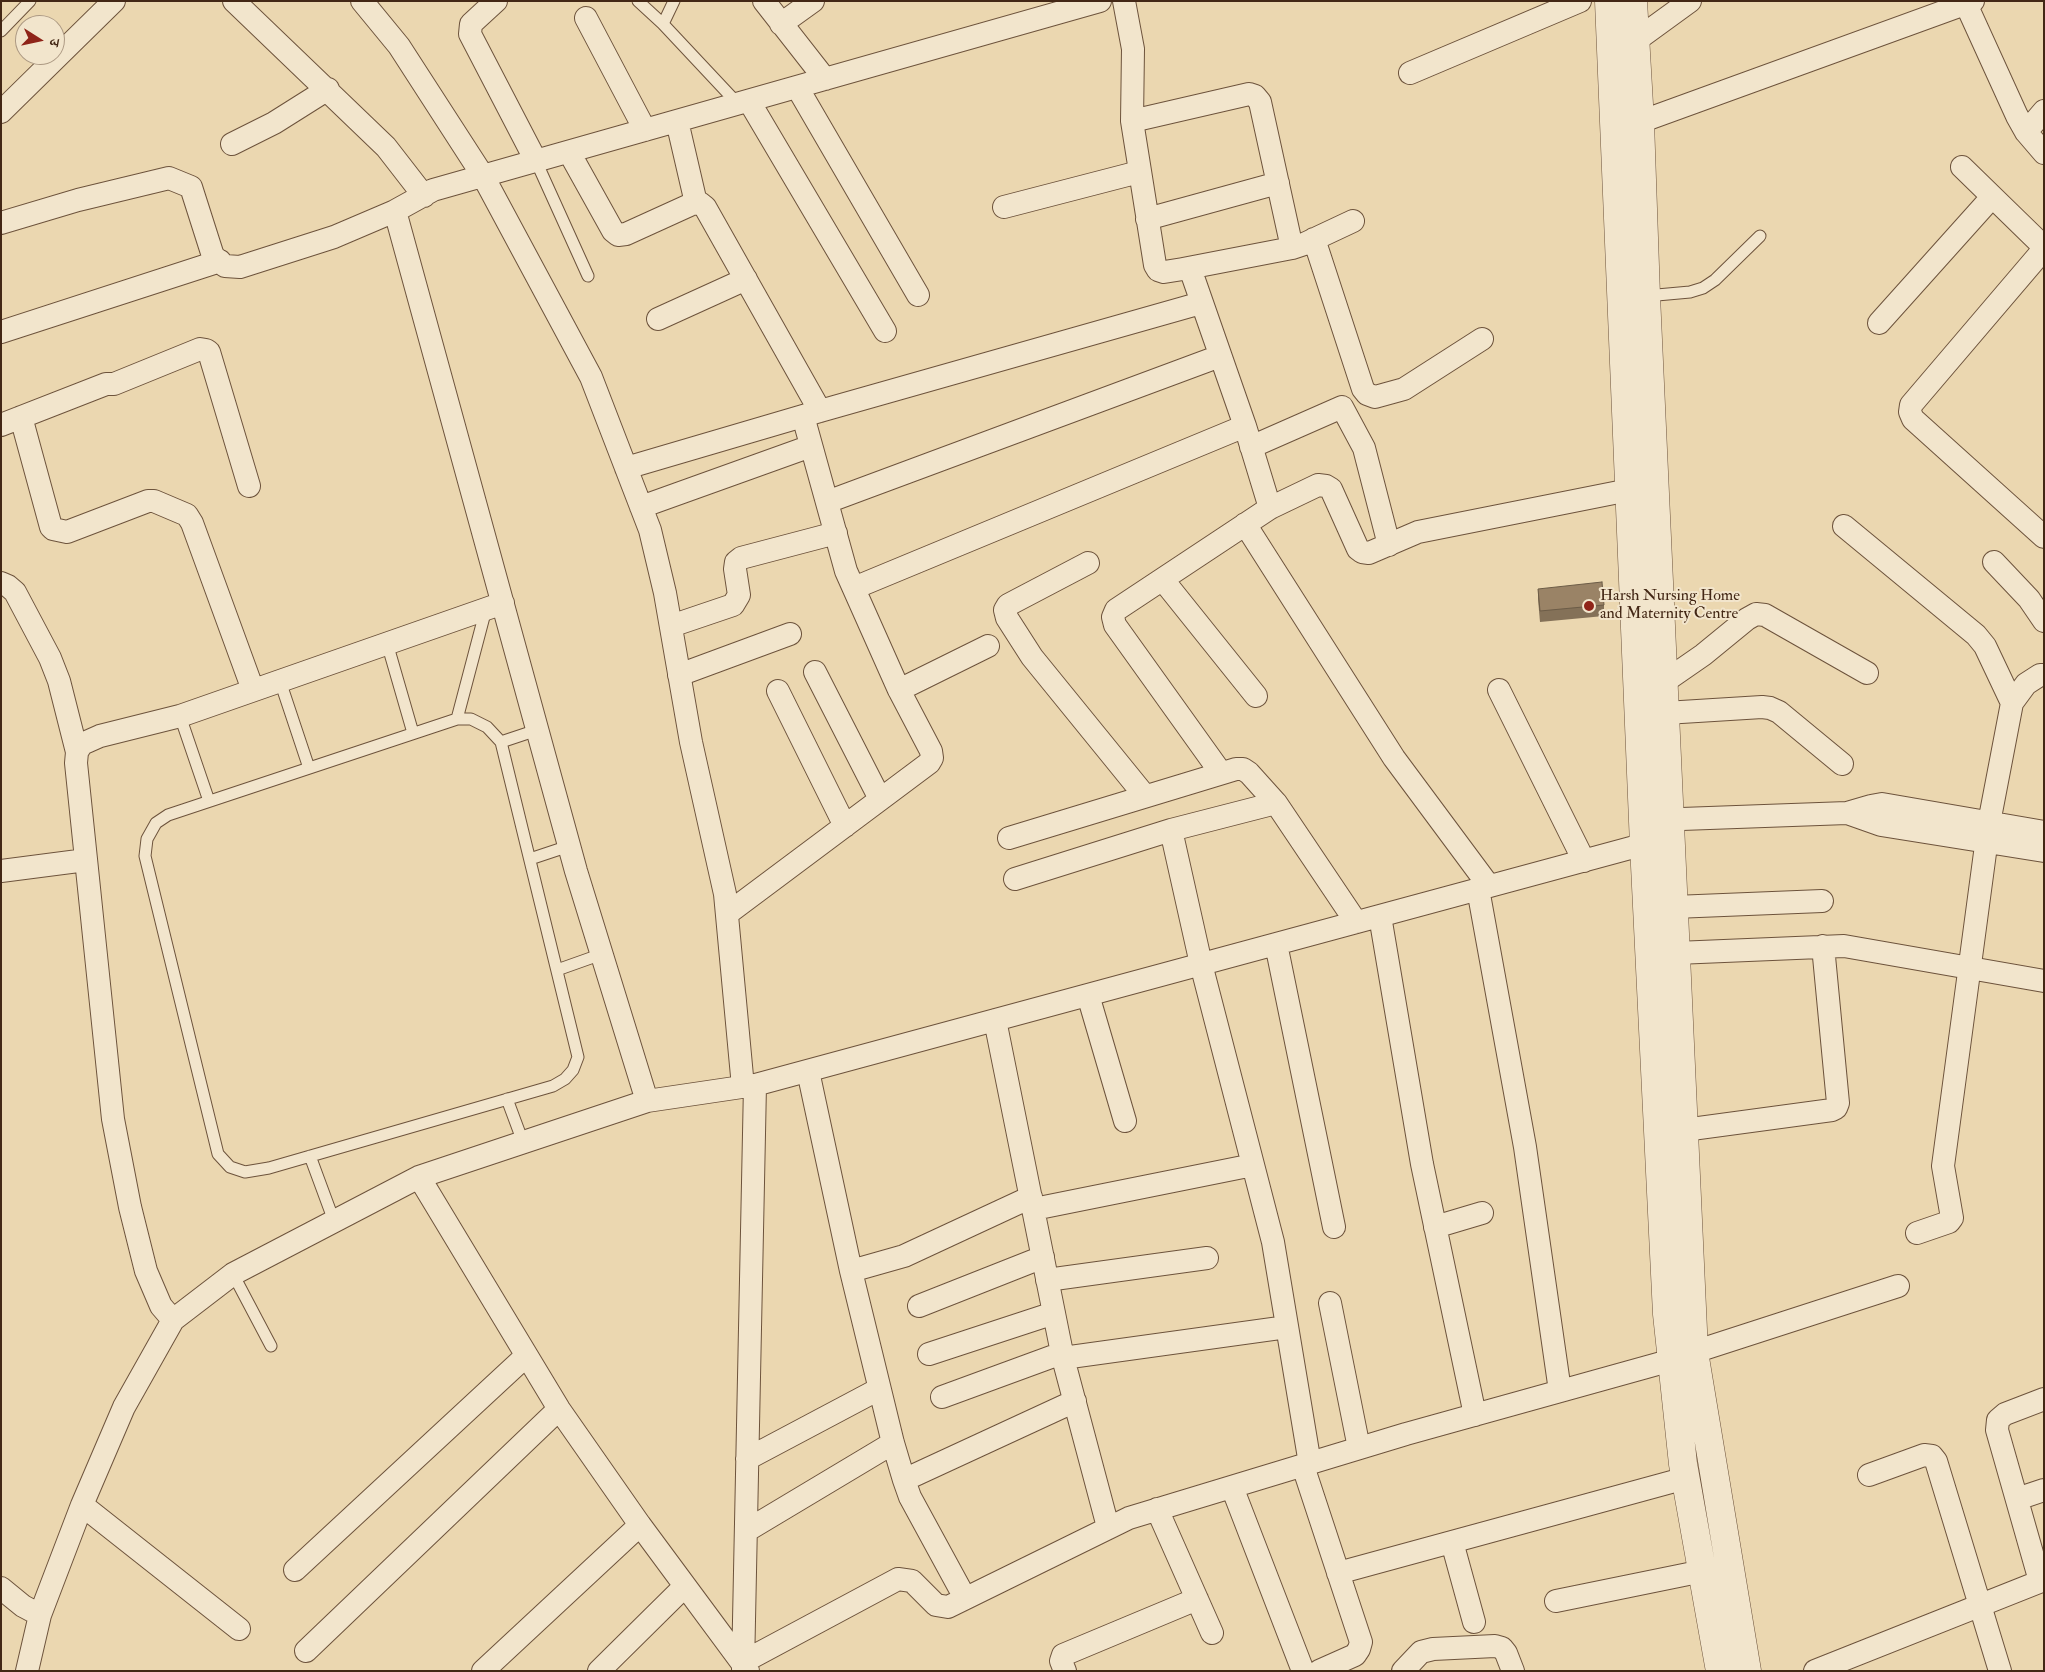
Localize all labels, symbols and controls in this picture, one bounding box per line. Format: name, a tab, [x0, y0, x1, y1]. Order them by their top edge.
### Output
north arrow	[15, 15, 65, 65]
text: उ	[45, 38, 63, 48]
place label: Harsh Nursing Home and Maternity Centre	[1600, 587, 1740, 625]
marker: Harsh Nursing Home and Maternity Centre	[1582, 599, 1596, 613]

